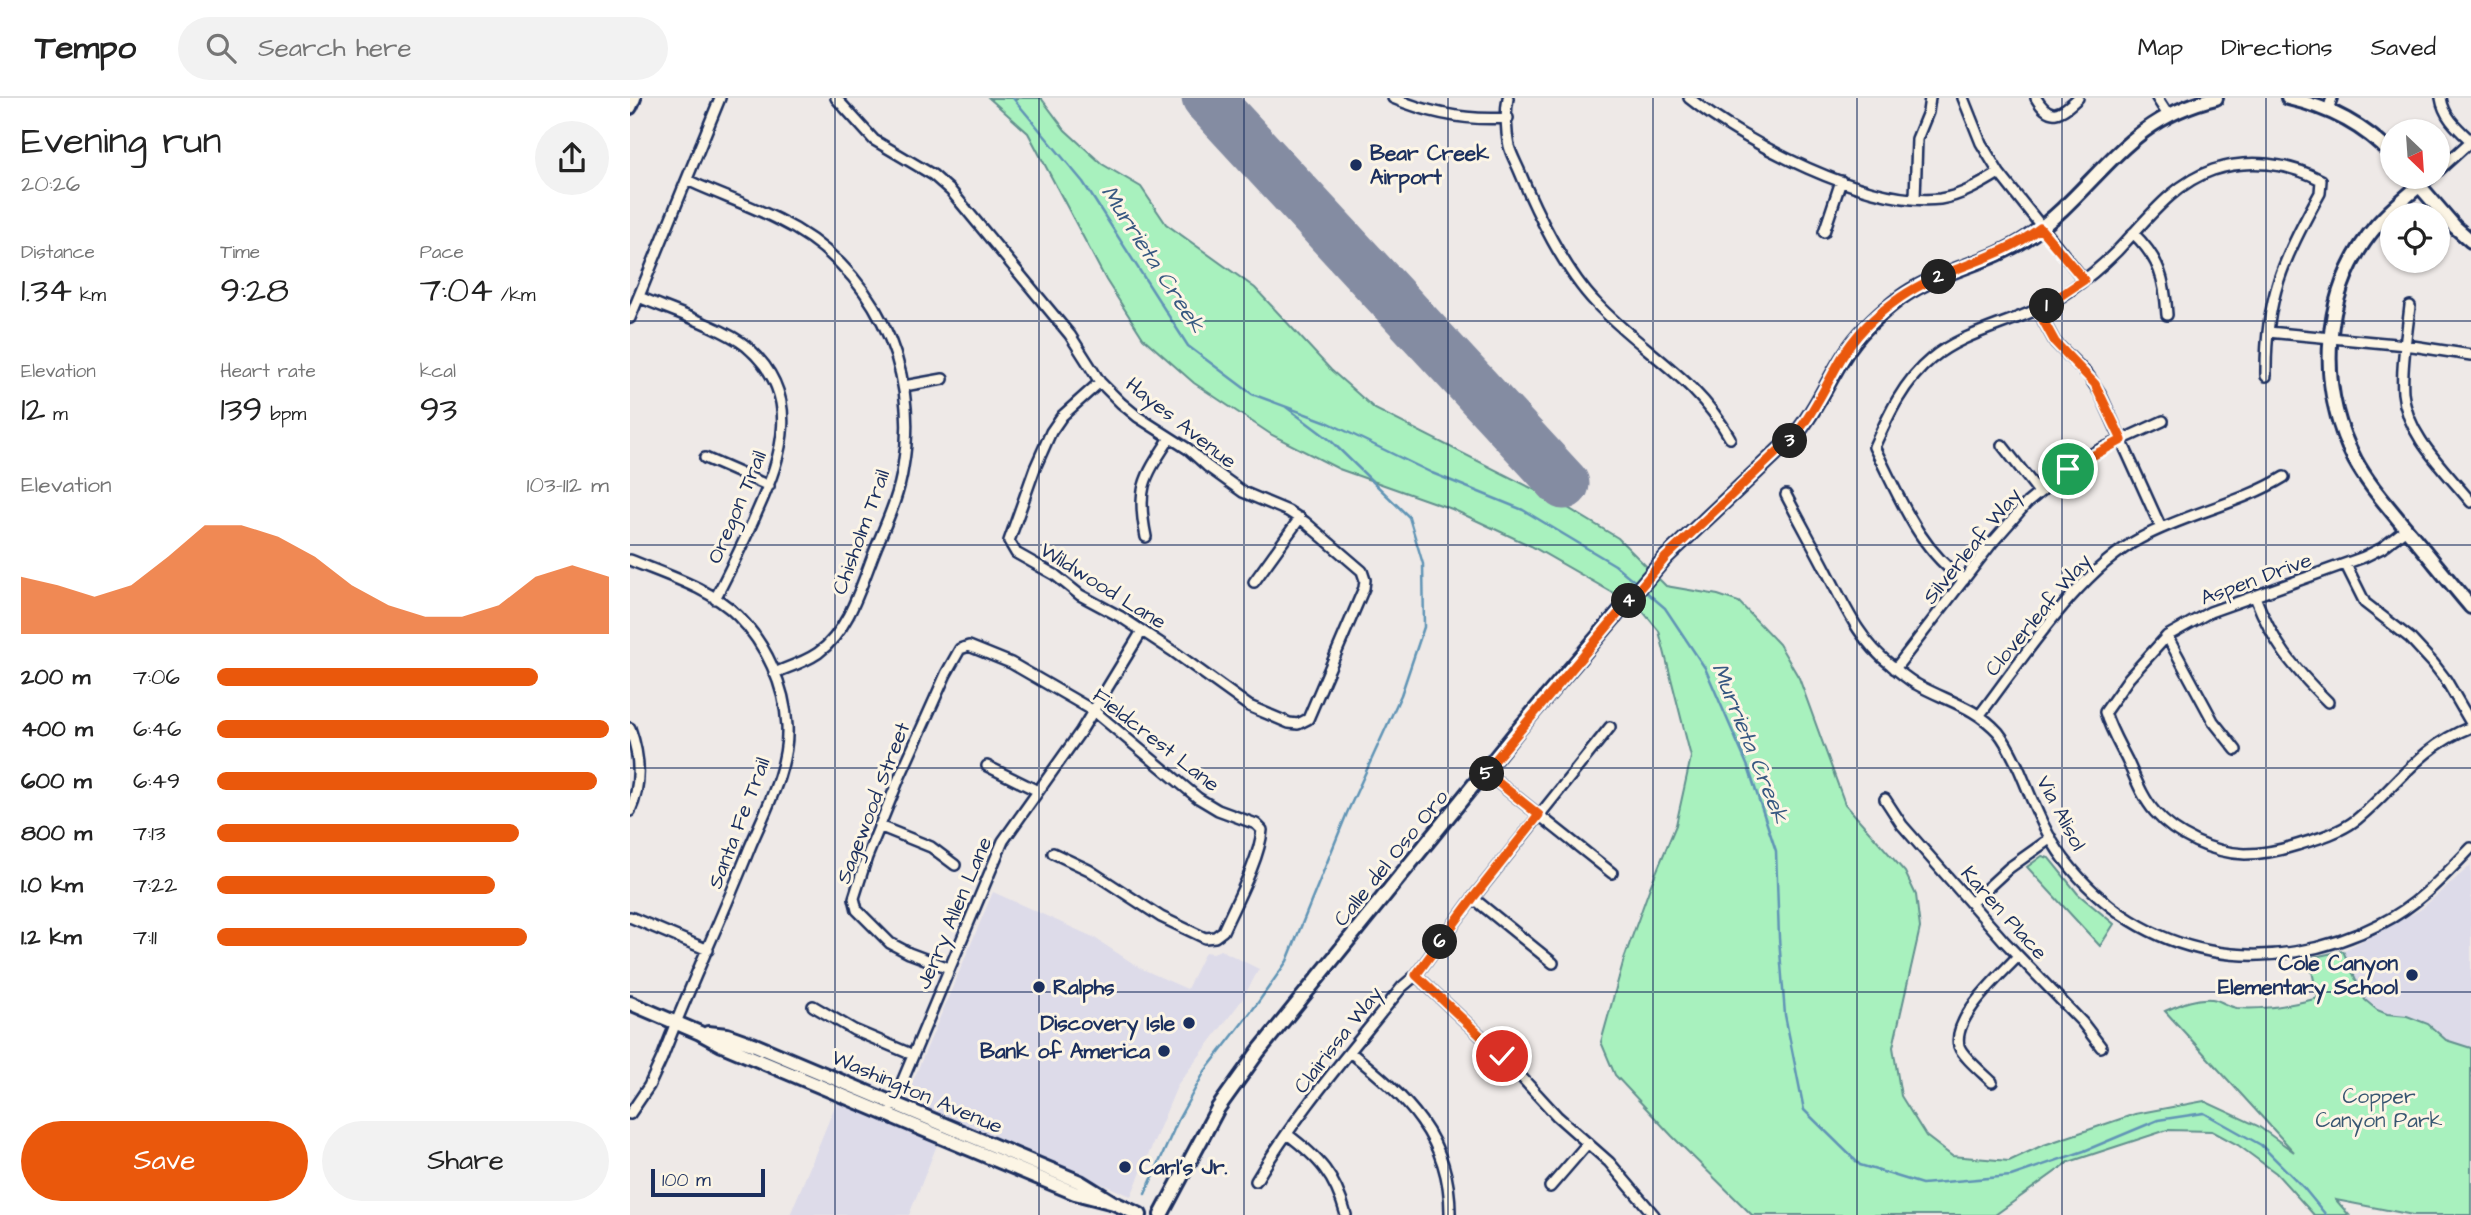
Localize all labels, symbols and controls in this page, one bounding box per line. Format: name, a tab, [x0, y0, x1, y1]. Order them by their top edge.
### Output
search box	[178, 17, 668, 80]
text: Tempo	[35, 25, 136, 71]
icon: search	[202, 29, 240, 67]
text: Search here	[258, 30, 411, 66]
text: Map	[2138, 31, 2183, 65]
text: Directions	[2221, 31, 2333, 65]
text: Saved	[2371, 31, 2436, 65]
text: Evening run	[21, 116, 222, 168]
north arrow	[2380, 119, 2450, 189]
map controls	[2380, 119, 2450, 273]
button: share	[535, 121, 609, 195]
place label: Bear Creek Airport	[1370, 139, 1489, 193]
marker: Bear Creek Airport	[1348, 157, 1364, 173]
text: 20:26	[21, 168, 80, 200]
water label: Murrieta Creek	[1093, 179, 1213, 340]
button: locate	[2380, 203, 2450, 273]
text: Distance	[21, 239, 95, 266]
text: Time	[220, 239, 260, 266]
text: Pace	[420, 239, 464, 266]
pin: 2	[1922, 260, 1956, 294]
text: 2	[1933, 263, 1944, 290]
text: 1.34	[21, 266, 72, 315]
text: 9:28	[220, 266, 289, 315]
text: 7:04	[420, 266, 493, 315]
text: km	[72, 282, 106, 309]
text: /km	[493, 282, 536, 309]
pin: 1	[2030, 288, 2064, 324]
text: 1	[2045, 292, 2048, 319]
text: Elevation	[21, 358, 96, 385]
text: Heart rate	[220, 358, 316, 385]
text: kcal	[420, 358, 456, 385]
street label: Hayes Avenue	[1118, 370, 1243, 477]
text: 12	[21, 385, 46, 434]
text: 139	[220, 385, 263, 434]
text: 93	[420, 385, 457, 434]
text: m	[46, 401, 68, 428]
text: bpm	[263, 401, 306, 428]
pin: 3	[1772, 424, 1808, 458]
text: 3	[1785, 427, 1794, 454]
pin	[2038, 439, 2098, 499]
street label: Oregon Trail	[700, 446, 776, 569]
icon: arrive	[2049, 450, 2087, 488]
street label: Chisholm Trail	[825, 465, 897, 599]
text: Elevation	[21, 469, 112, 501]
text: 103–112 m	[527, 469, 609, 501]
street label: Silverleaf Way	[1916, 481, 2030, 612]
street label: Wildwood Lane	[1034, 536, 1172, 636]
street label: Aspen Drive	[2196, 545, 2316, 614]
street label: Cloverleaf Way	[1978, 547, 2100, 684]
pin: 4	[1612, 584, 1646, 618]
text: 4	[1622, 587, 1635, 614]
water label: Murrieta Creek	[1703, 658, 1797, 829]
text: 200 m	[21, 661, 90, 693]
text: 7:06	[133, 661, 180, 693]
street label: Fieldcrest Lane	[1086, 681, 1226, 799]
text: 400 m	[21, 713, 93, 745]
text: 6:46	[133, 713, 181, 745]
street label: Sagewood Street	[829, 718, 919, 889]
street label: Santa Fe Trail	[701, 753, 777, 893]
pin: 5	[1470, 756, 1504, 792]
text: 5	[1480, 760, 1493, 787]
text: 600 m	[21, 765, 92, 797]
text: 6:49	[133, 765, 180, 797]
street label: Via Alisol	[2029, 770, 2093, 856]
street label: Calle del Oso Oro	[1327, 783, 1455, 932]
text: 800 m	[21, 817, 92, 849]
text: 7:13	[133, 817, 166, 849]
street label: Jerry Allen Lane	[909, 832, 1001, 994]
street label: Karen Place	[1954, 860, 2054, 966]
text: 1.0 km	[21, 869, 83, 901]
text: 7:22	[133, 869, 177, 901]
text: 1.2 km	[21, 921, 82, 953]
text: 7:11	[133, 921, 157, 953]
pin: 6	[1422, 924, 1458, 960]
text: 6	[1434, 928, 1445, 955]
place label: Cole Canyon Elementary School	[2218, 949, 2399, 1005]
marker: Cole Canyon Elementary School	[2404, 967, 2420, 983]
place label: Ralphs	[1053, 973, 1115, 1003]
marker: Ralphs	[1031, 979, 1047, 995]
street label: Clairissa Way	[1287, 980, 1391, 1101]
place label: Discovery Isle	[1040, 1009, 1176, 1041]
marker: Discovery Isle	[1181, 1015, 1197, 1031]
pin	[1472, 1026, 1532, 1086]
place label: Bank of America	[980, 1037, 1150, 1066]
icon: check	[1483, 1037, 1521, 1075]
street label: Washington Avenue	[826, 1043, 1007, 1143]
marker: Bank of America	[1156, 1043, 1172, 1059]
park label: Copper Canyon Park	[2316, 1082, 2443, 1137]
button: Save	[21, 1121, 308, 1201]
button: Share	[322, 1121, 609, 1201]
place label: Carl's Jr.	[1139, 1153, 1227, 1182]
marker: Carl's Jr.	[1117, 1159, 1133, 1175]
scale bar	[651, 1166, 765, 1198]
text: 100 m	[662, 1167, 711, 1194]

